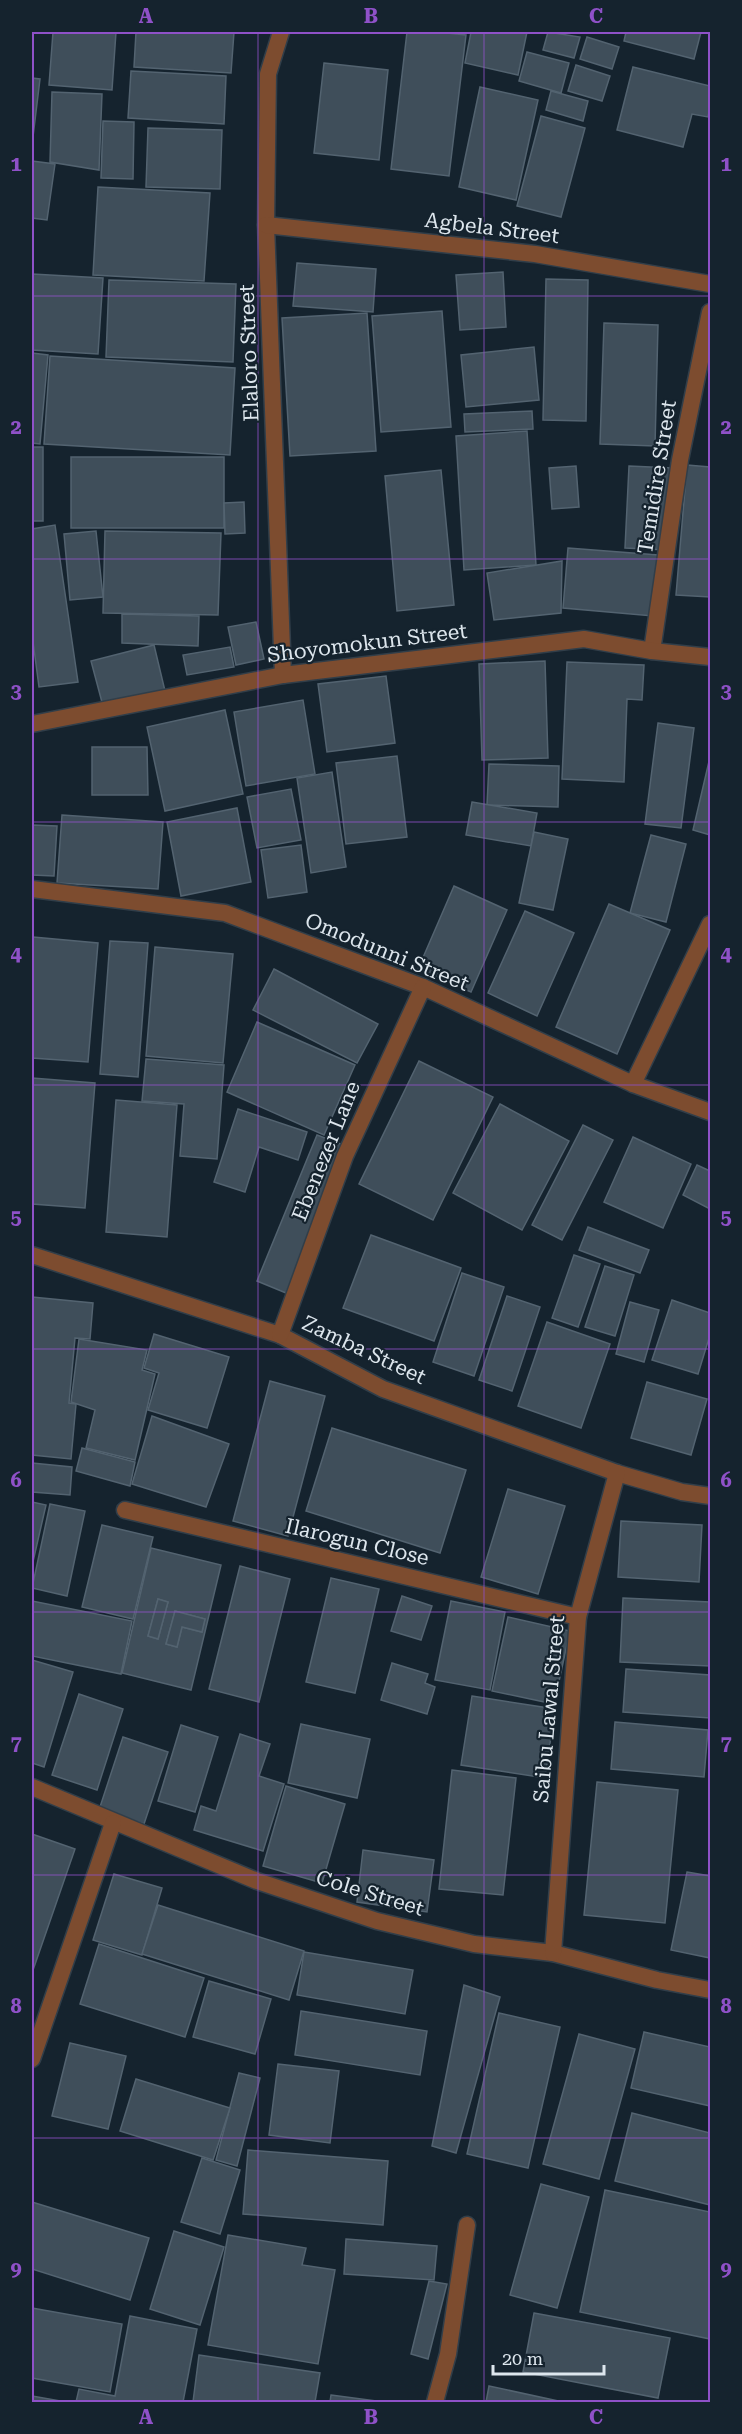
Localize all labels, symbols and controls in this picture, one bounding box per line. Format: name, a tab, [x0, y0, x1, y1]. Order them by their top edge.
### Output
text: A	[139, 4, 154, 28]
text: B	[364, 4, 378, 28]
text: C	[589, 4, 603, 28]
text: 1	[10, 152, 22, 176]
text: 1	[720, 152, 732, 176]
street label: Agbela Street	[423, 208, 561, 248]
street label: Elaloro Street	[235, 284, 263, 422]
street label: Temidire Street	[633, 398, 681, 556]
text: 2	[10, 415, 22, 439]
text: 2	[720, 415, 732, 439]
street label: Shoyomokun Street	[266, 619, 469, 667]
text: 3	[10, 679, 22, 703]
text: 3	[720, 679, 732, 703]
street label: Omodunni Street	[302, 908, 473, 996]
text: 4	[10, 942, 22, 966]
text: 4	[720, 942, 732, 966]
street label: Ebenezer Lane	[287, 1078, 365, 1224]
text: 5	[10, 1205, 22, 1229]
text: 5	[720, 1205, 732, 1229]
street label: Zamba Street	[298, 1311, 430, 1389]
text: 6	[10, 1468, 22, 1492]
text: 6	[720, 1468, 732, 1492]
street label: Ilarogun Close	[283, 1514, 431, 1570]
street label: Saibu Lawal Street	[529, 1614, 569, 1804]
text: 7	[10, 1731, 22, 1755]
text: 7	[720, 1731, 732, 1755]
street label: Cole Street	[313, 1865, 427, 1921]
text: 8	[10, 1994, 22, 2018]
text: 8	[720, 1994, 732, 2018]
text: 9	[10, 2257, 22, 2281]
text: 9	[720, 2257, 732, 2281]
scale bar	[493, 2338, 604, 2376]
text: 20 m	[502, 2348, 543, 2369]
text: A	[139, 2405, 154, 2429]
text: B	[364, 2405, 378, 2429]
text: C	[589, 2405, 603, 2429]

